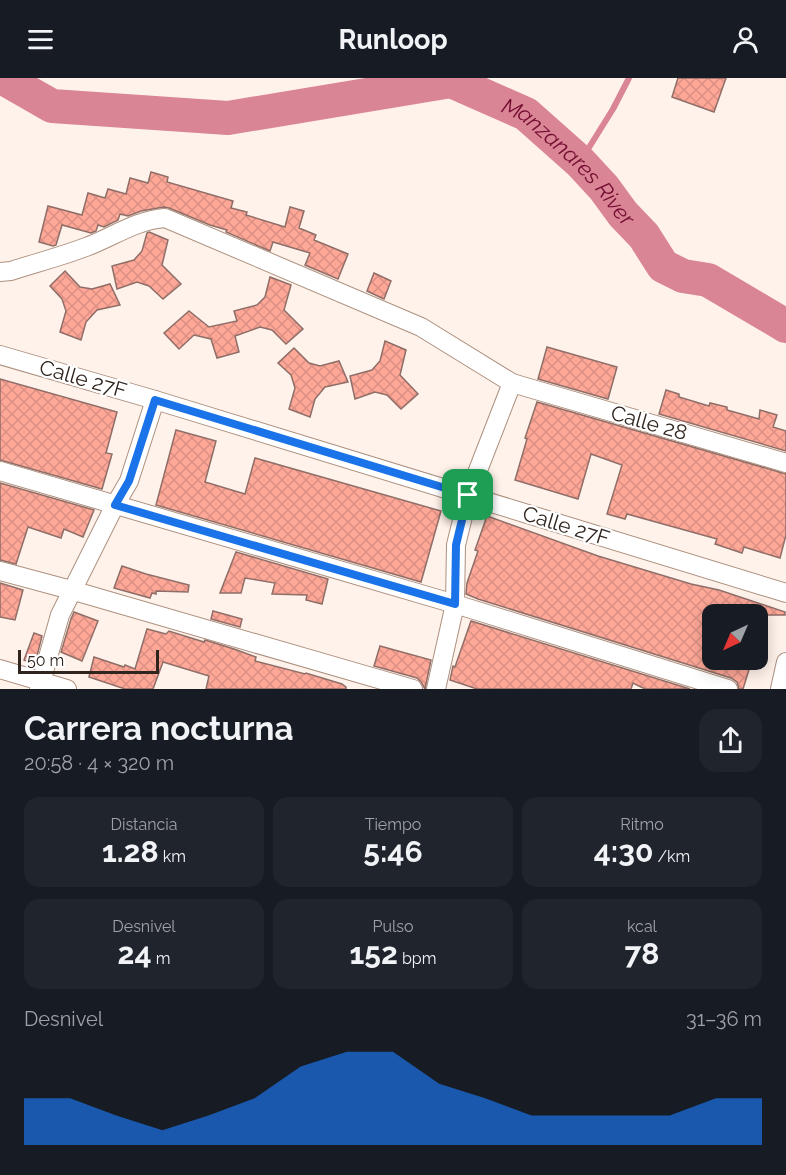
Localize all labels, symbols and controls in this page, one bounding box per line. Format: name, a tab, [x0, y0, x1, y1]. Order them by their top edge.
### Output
icon: menu	[24, 23, 57, 56]
icon: person	[729, 23, 762, 56]
text: Runloop	[338, 24, 448, 55]
water label: Manzanares River	[498, 92, 641, 232]
street label: Calle 27F	[37, 354, 130, 403]
street label: Calle 28	[608, 400, 690, 445]
pin	[442, 469, 493, 520]
icon: arrive	[451, 478, 484, 511]
street label: Calle 27F	[520, 500, 613, 551]
north arrow	[702, 604, 768, 670]
map controls	[702, 604, 768, 670]
scale bar	[18, 647, 159, 674]
text: 50 m	[27, 651, 64, 670]
text: Carrera nocturna	[24, 709, 293, 748]
button: share	[699, 709, 762, 772]
text: 20:58 · 4 × 320 m	[24, 751, 174, 775]
text: Distancia	[110, 815, 178, 834]
text: Tiempo	[365, 815, 421, 834]
text: Ritmo	[620, 815, 664, 834]
text: 1.28	[102, 834, 159, 869]
text: 5:46	[363, 834, 423, 869]
text: 4:30	[594, 834, 653, 869]
text: km	[159, 847, 186, 866]
text: /km	[653, 847, 690, 866]
text: Desnivel	[112, 917, 176, 936]
text: Pulso	[372, 917, 414, 936]
text: kcal	[627, 917, 657, 936]
text: 24	[118, 936, 152, 971]
text: 152	[350, 936, 398, 971]
text: 78	[625, 936, 659, 971]
text: m	[152, 949, 170, 968]
text: bpm	[398, 949, 436, 968]
text: Desnivel	[24, 1007, 103, 1031]
text: 31–36 m	[686, 1007, 762, 1031]

